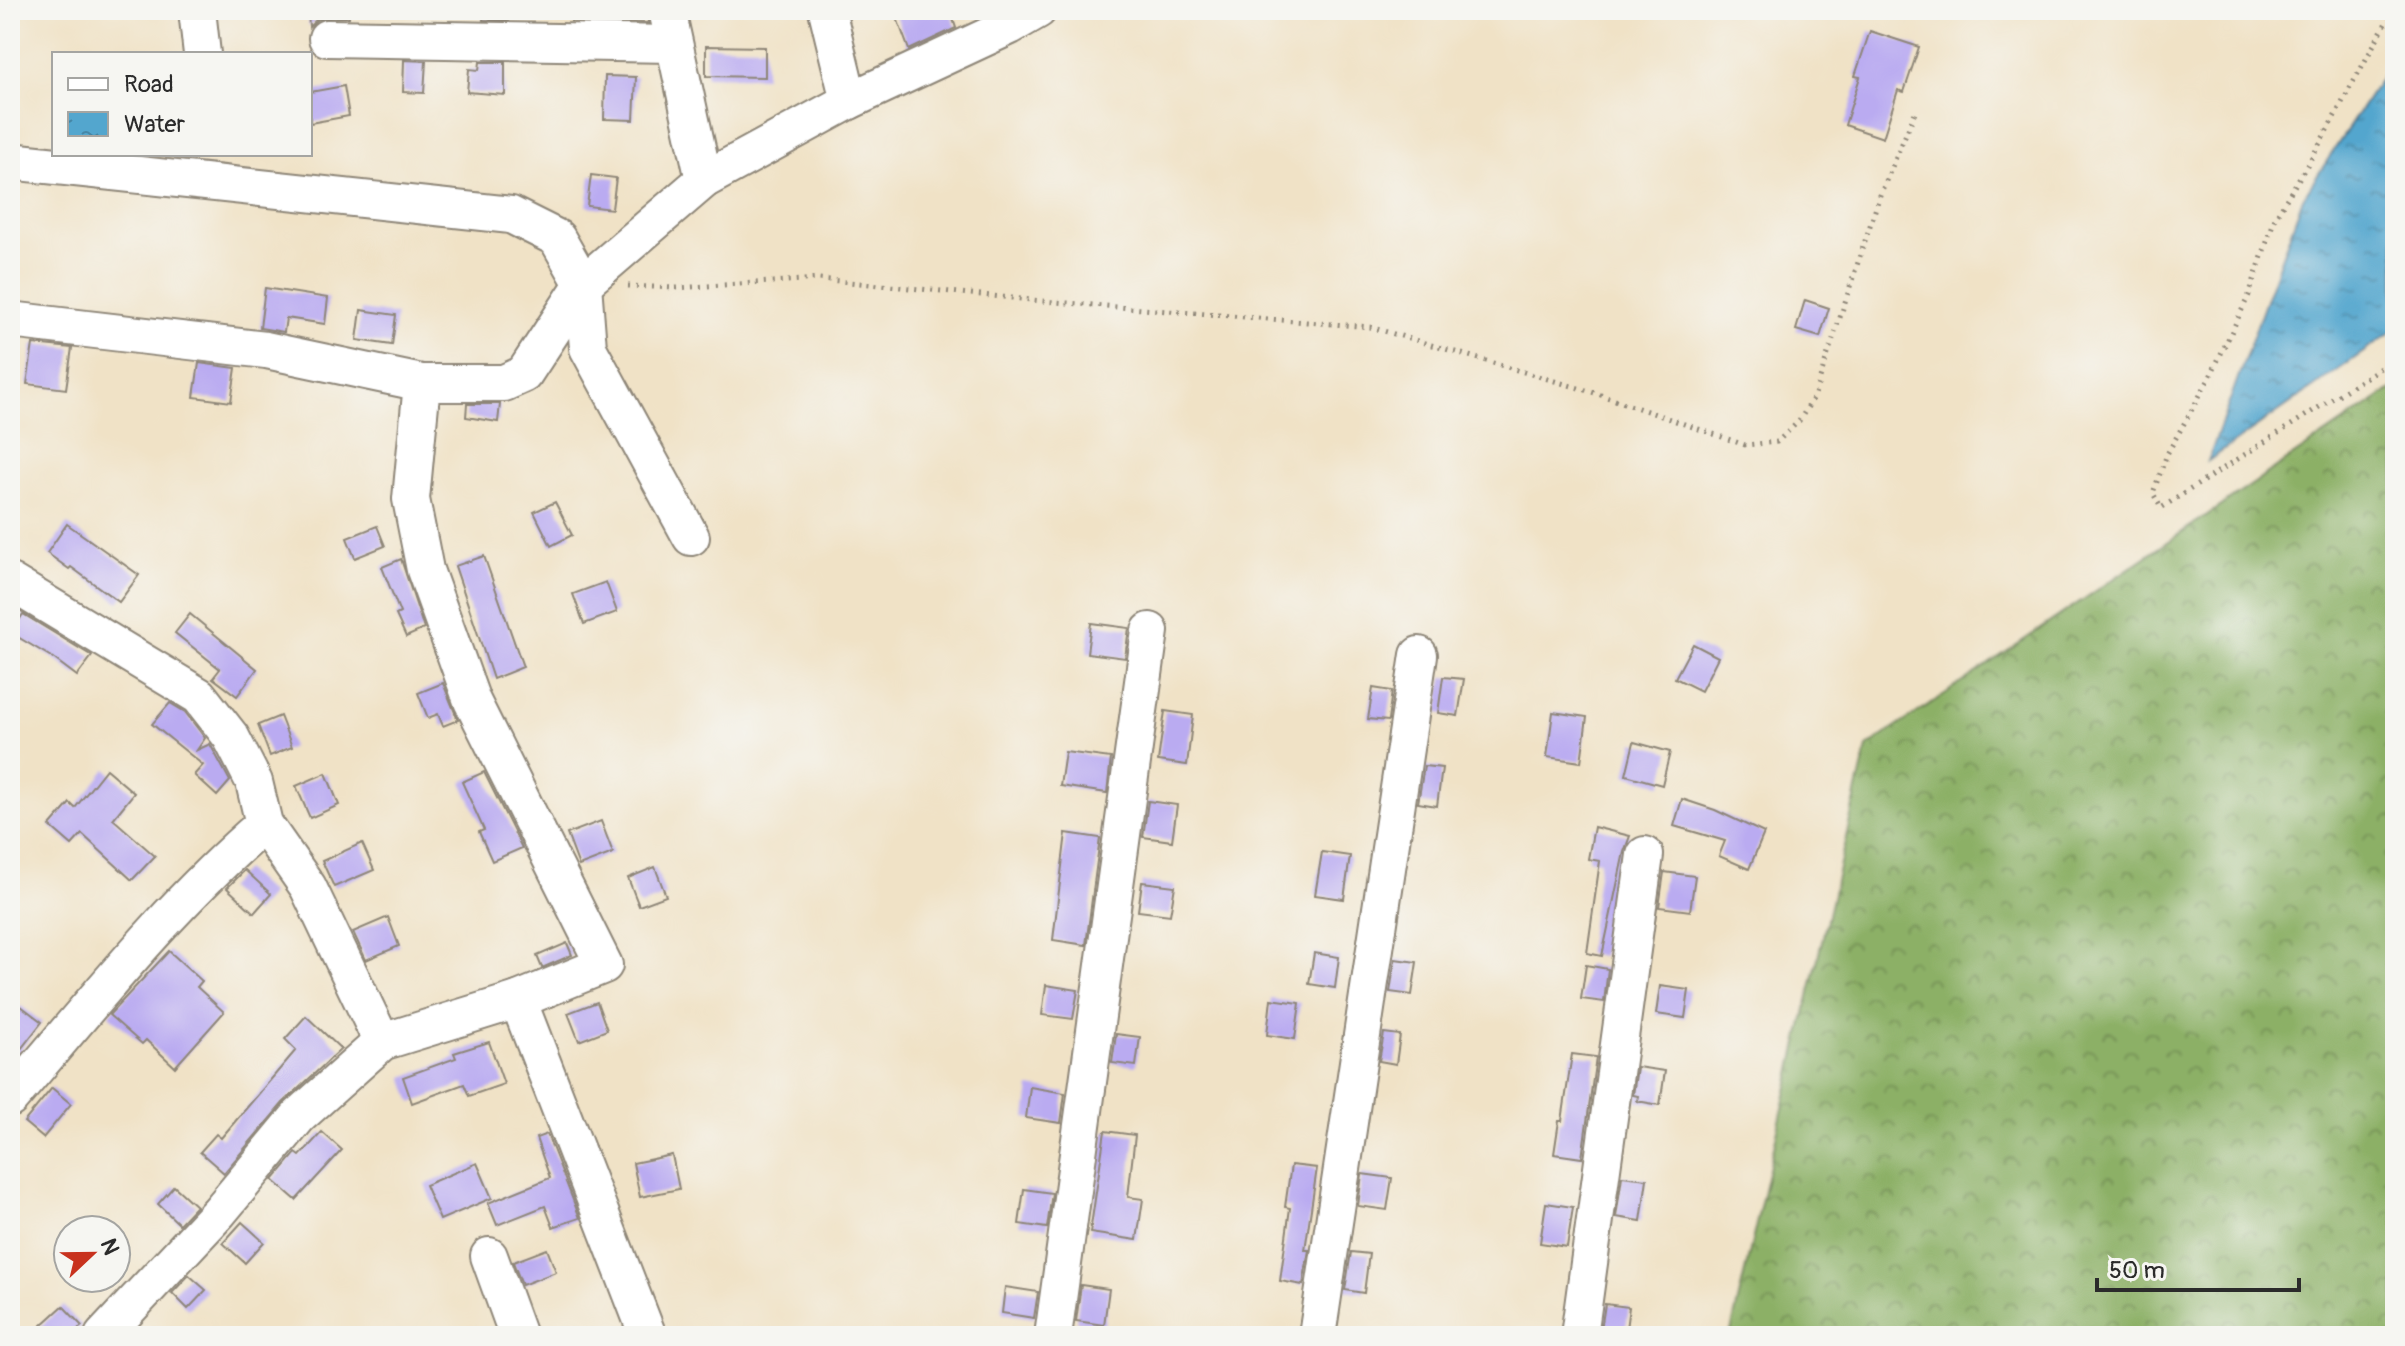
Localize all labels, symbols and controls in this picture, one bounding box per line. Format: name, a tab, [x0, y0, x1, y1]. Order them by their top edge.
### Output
legend	[52, 52, 312, 156]
text: Road	[124, 70, 174, 99]
text: Water	[124, 110, 185, 139]
north arrow	[52, 1214, 132, 1294]
text: N	[94, 1235, 125, 1259]
scale bar	[2097, 1242, 2299, 1292]
text: 50 m	[2109, 1256, 2165, 1285]

